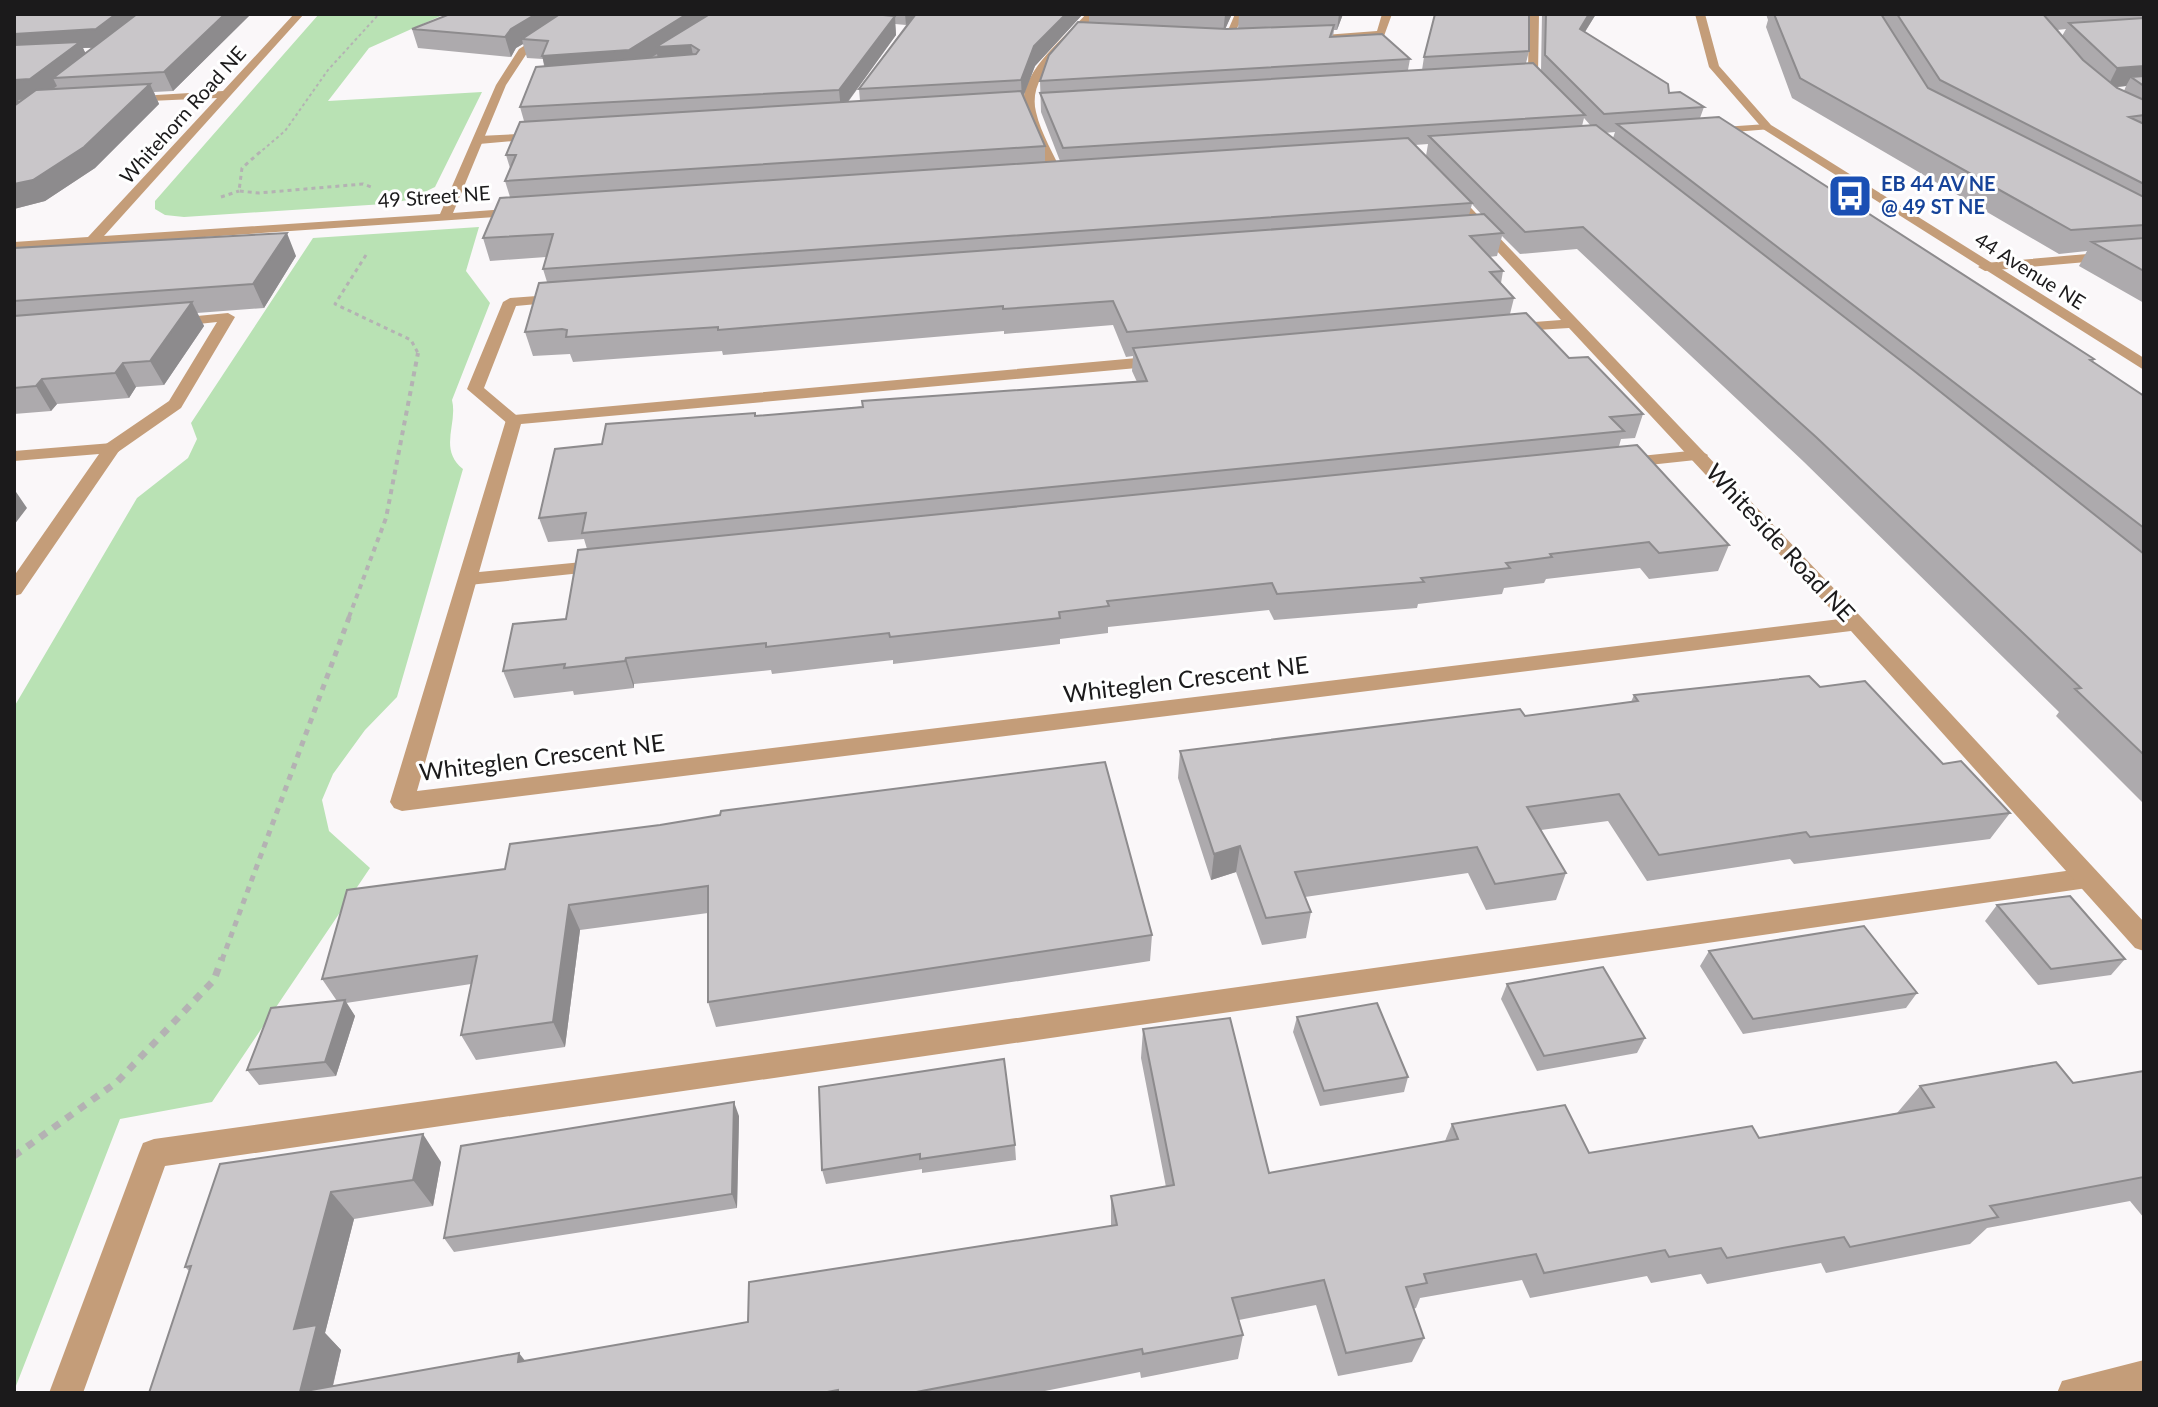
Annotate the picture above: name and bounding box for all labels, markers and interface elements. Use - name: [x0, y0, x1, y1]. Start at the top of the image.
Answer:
- street label: Whitehorn Road NE: [114, 41, 250, 188]
- place label: EB 44 AV NE @ 49 ST NE: [1881, 171, 1996, 218]
- bus stop icon: EB 44 AV NE @ 49 ST NE: [1826, 172, 1874, 220]
- street label: 49 Street NE: [377, 180, 491, 212]
- street label: 44 Avenue NE: [1971, 227, 2090, 314]
- street label: Whiteside Road NE: [1701, 457, 1862, 627]
- street label: Whiteglen Crescent NE: [1062, 649, 1310, 708]
- street label: Whiteglen Crescent NE: [418, 727, 666, 786]

